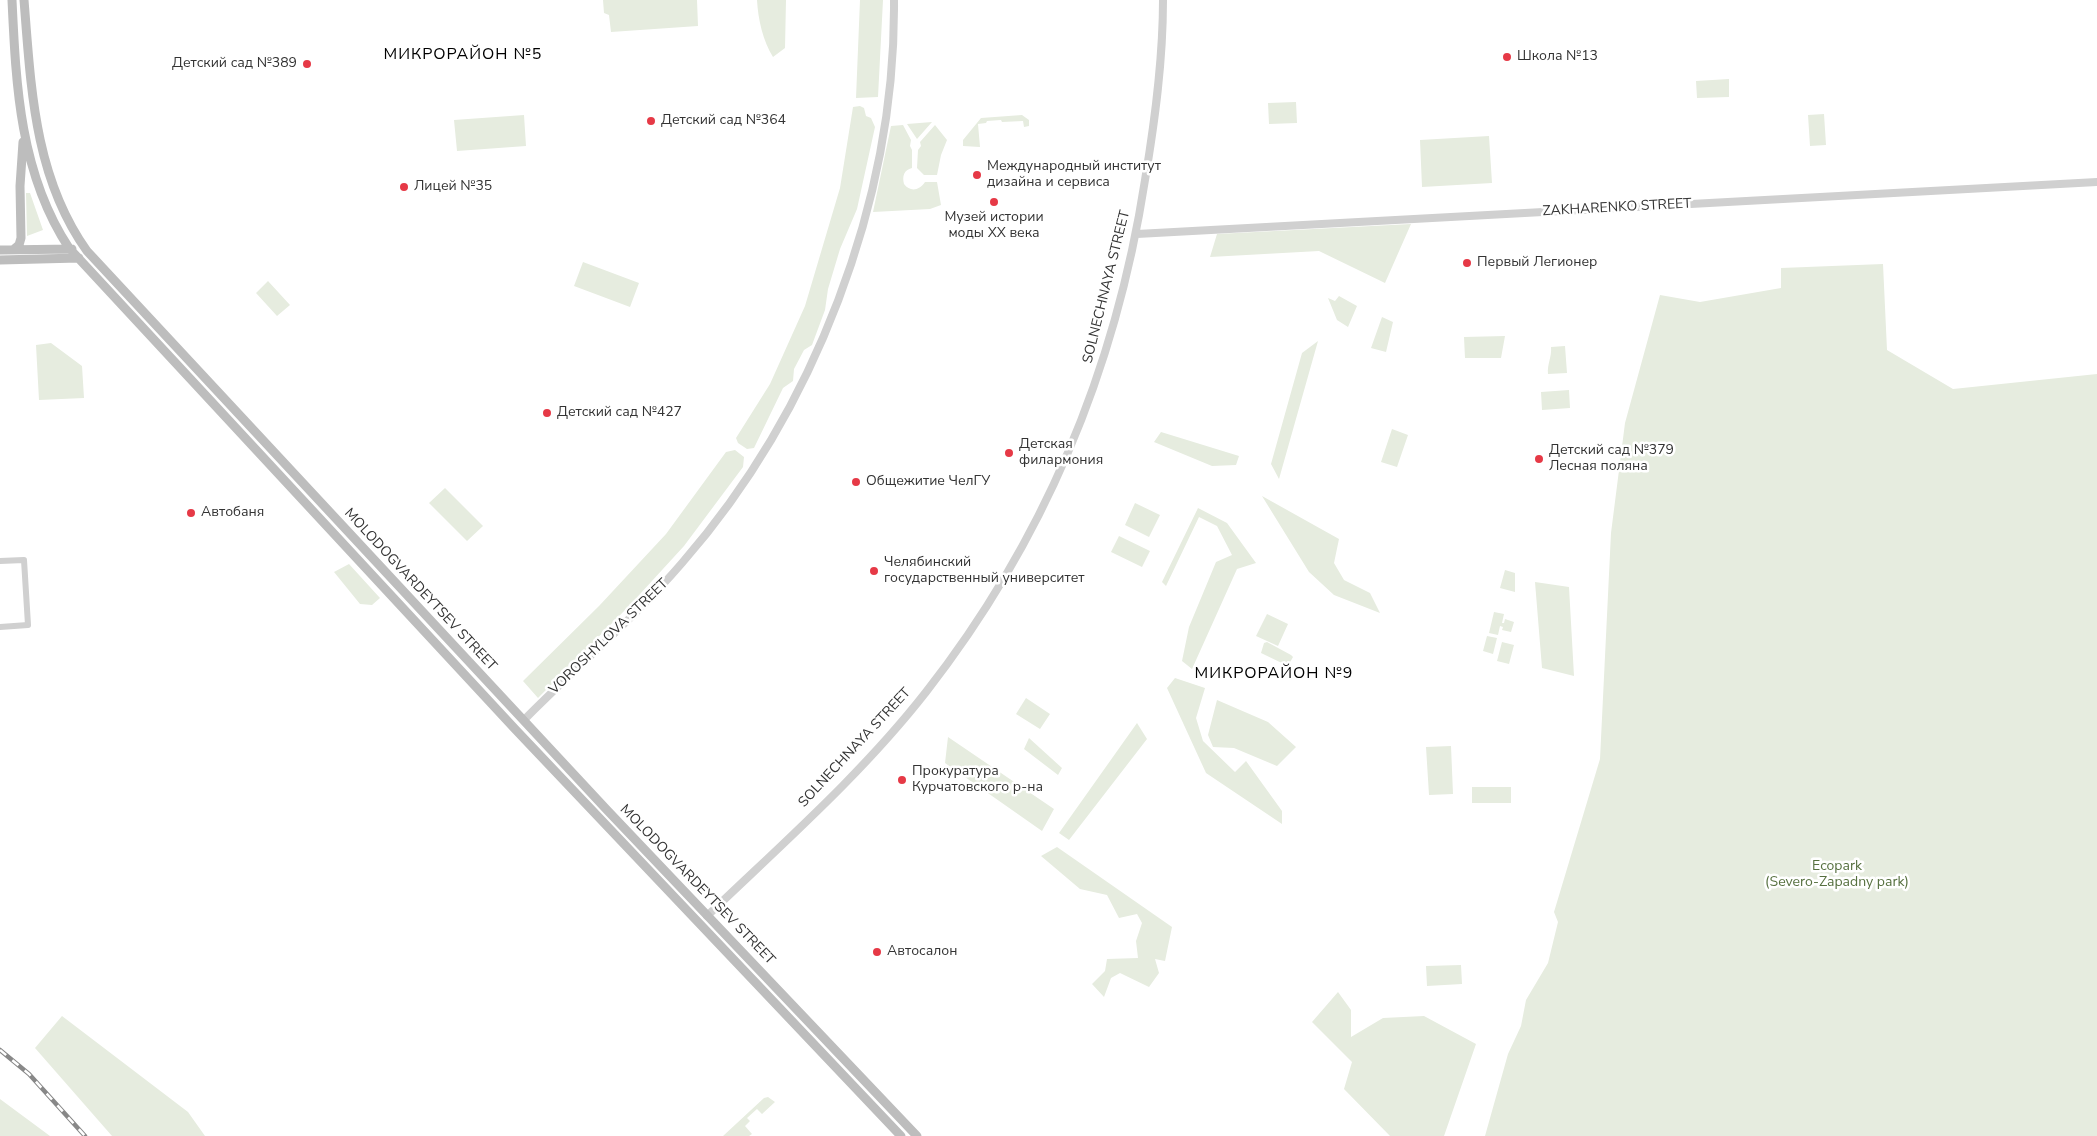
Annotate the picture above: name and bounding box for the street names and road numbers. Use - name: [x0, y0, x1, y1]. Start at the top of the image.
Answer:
- street label: ZAKHARENKO STREET: [1542, 196, 1692, 220]
- street label: SOLNECHNAYA STREET: [1080, 209, 1134, 365]
- street label: MOLODOGVARDEYTSEV STREET: [340, 505, 500, 675]
- street label: VOROSHYLOVA STREET: [546, 576, 672, 698]
- street label: SOLNECHNAYA STREET: [795, 685, 915, 811]
- street label: MOLODOGVARDEYTSEV STREET: [616, 801, 778, 969]

